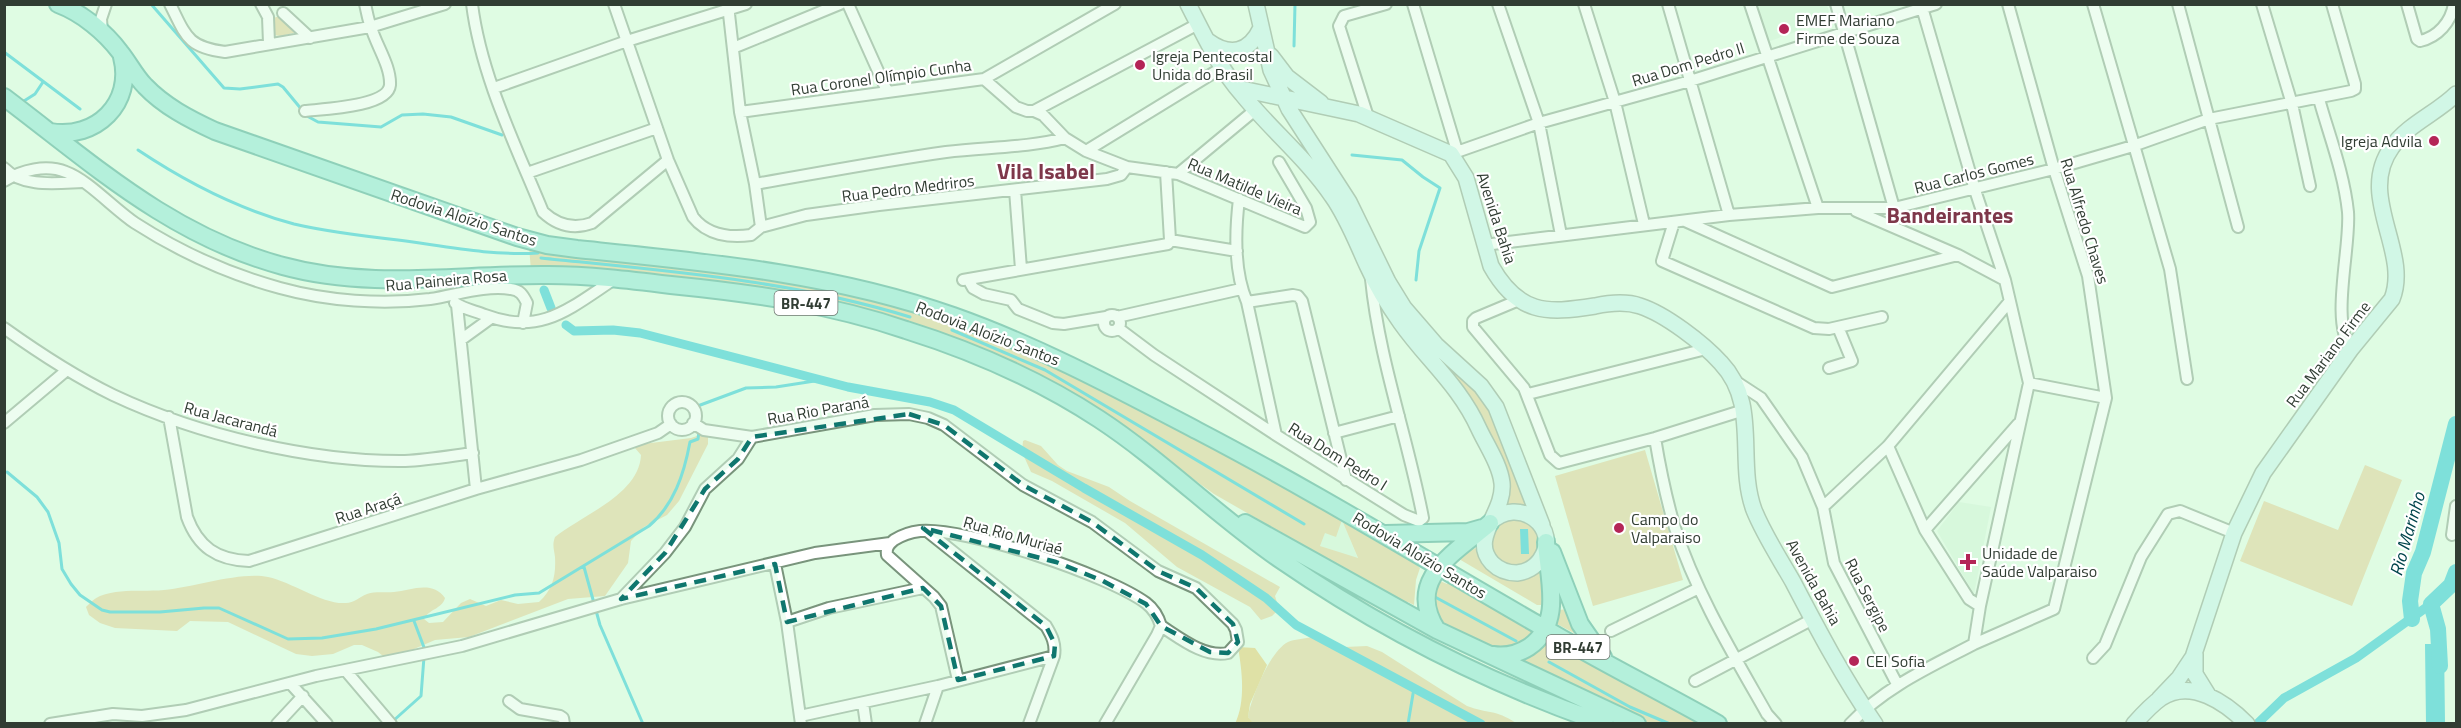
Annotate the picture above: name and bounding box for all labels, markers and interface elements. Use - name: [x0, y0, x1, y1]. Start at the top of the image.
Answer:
- place label: EMEF Mariano Firme de Souza: [1796, 8, 1899, 50]
- marker: EMEF Mariano Firme de Souza: [1777, 22, 1791, 36]
- street label: Rua Dom Pedro II: [1629, 35, 1747, 93]
- place label: Igreja Pentecostal Unida do Brasil: [1152, 44, 1272, 86]
- street label: Rua Coronel Olímpio Cunha: [789, 52, 973, 102]
- marker: Igreja Pentecostal Unida do Brasil: [1133, 58, 1147, 72]
- place label: Igreja Advila: [2341, 129, 2422, 153]
- marker: Igreja Advila: [2427, 134, 2441, 148]
- street label: Rua Carlos Gomes: [1912, 147, 2036, 199]
- street label: Rua Matilde Vieira: [1184, 151, 1306, 221]
- district label: Vila Isabel: [997, 154, 1095, 188]
- street label: Rua Alfredo Chaves: [2054, 155, 2116, 287]
- street label: Rua Pedro Medriros: [840, 168, 976, 208]
- street label: Avenida Bahia: [1471, 169, 1523, 267]
- street label: Rodovia Aloízio Santos: [388, 182, 540, 252]
- district label: Bandeirantes: [1887, 198, 2014, 232]
- street label: Rua Paineira Rosa: [384, 263, 508, 297]
- road number: BR-447: [774, 291, 838, 315]
- street label: Rodovia Aloízio Santos: [913, 294, 1063, 372]
- street label: Rua Mariano Firme: [2280, 296, 2376, 412]
- street label: Rua Rio Paraná: [765, 389, 871, 431]
- street label: Rua Jacarandá: [181, 395, 281, 443]
- street label: Rua Dom Pedro I: [1284, 416, 1392, 496]
- street label: Rua Araçá: [332, 486, 404, 530]
- water label: Rio Marinho: [2382, 488, 2432, 579]
- street label: Rodovia Aloízio Santos: [1349, 505, 1491, 605]
- place label: Campo do Valparaiso: [1631, 507, 1701, 549]
- street label: Rua Rio Muriaé: [961, 509, 1065, 561]
- marker: Campo do Valparaiso: [1612, 521, 1626, 535]
- street label: Avenida Bahia: [1780, 535, 1848, 629]
- place label: Unidade de Saúde Valparaiso: [1982, 541, 2097, 583]
- marker: Unidade de Saúde Valparaiso: [1959, 553, 1977, 571]
- street label: Rua Sergipe: [1839, 554, 1897, 636]
- road number: BR-447: [1546, 635, 1610, 659]
- place label: CEI Sofia: [1866, 649, 1925, 673]
- marker: CEI Sofia: [1847, 654, 1861, 668]

